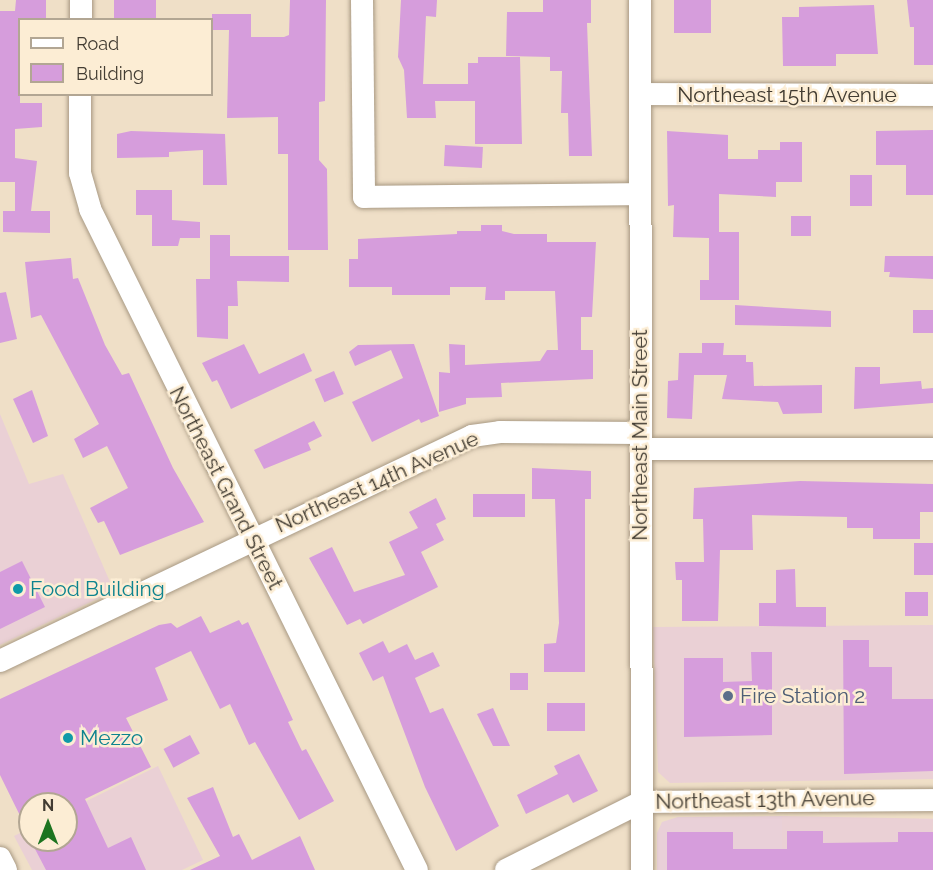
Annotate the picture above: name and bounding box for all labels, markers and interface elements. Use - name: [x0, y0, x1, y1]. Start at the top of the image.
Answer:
- legend: [18, 18, 213, 96]
- text: Road: [76, 33, 119, 54]
- text: Building: [76, 63, 144, 84]
- street label: Northeast 15th Avenue: [677, 82, 897, 108]
- street label: Northeast Main Street: [627, 329, 653, 541]
- street label: Northeast Grand Street: [164, 382, 288, 594]
- street label: Northeast 14th Avenue: [271, 426, 483, 538]
- place label: Food Building: [30, 576, 165, 602]
- marker: Food Building: [11, 582, 25, 596]
- place label: Fire Station 2: [740, 683, 865, 709]
- marker: Fire Station 2: [721, 689, 735, 703]
- place label: Mezzo: [80, 725, 143, 751]
- marker: Mezzo: [61, 731, 75, 745]
- street label: Northeast 13th Avenue: [655, 785, 875, 815]
- north arrow: [18, 792, 78, 852]
- text: N: [42, 796, 54, 815]

